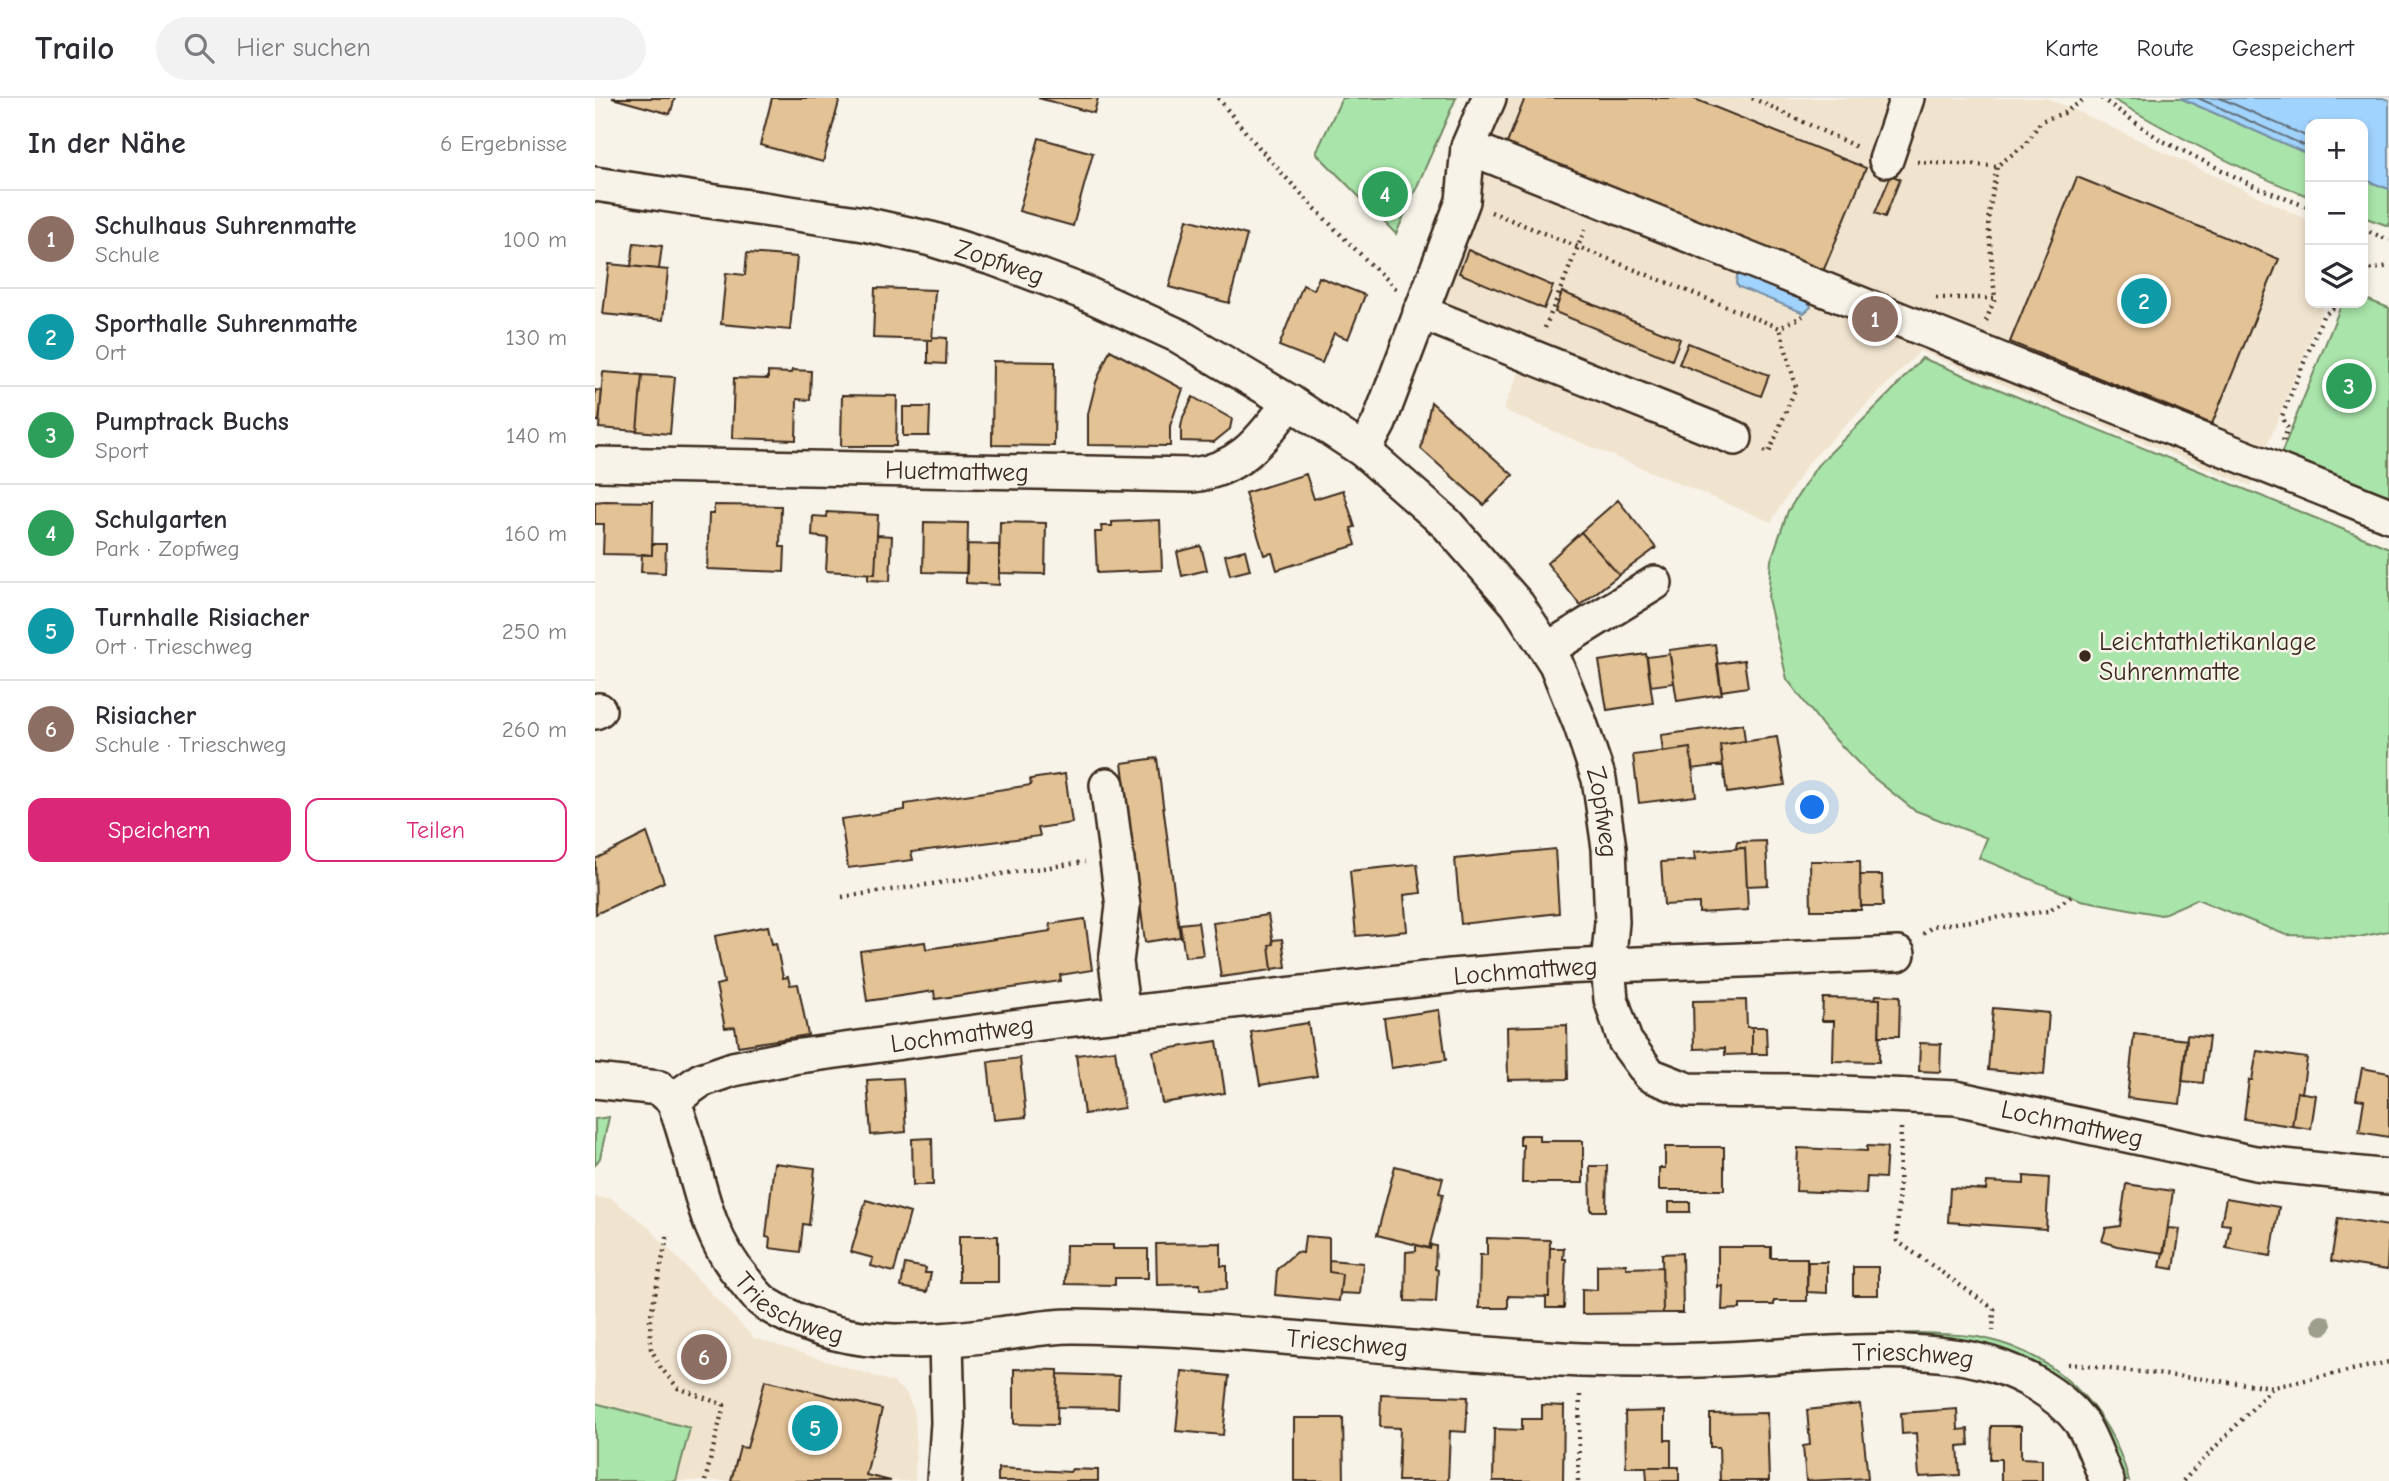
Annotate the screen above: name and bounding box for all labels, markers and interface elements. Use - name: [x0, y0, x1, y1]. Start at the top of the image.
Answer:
- search box: [156, 17, 646, 80]
- text: Trailo: [35, 29, 114, 67]
- icon: search: [180, 29, 218, 67]
- text: Hier suchen: [236, 33, 371, 63]
- text: Karte: [2045, 34, 2099, 62]
- text: Route: [2137, 34, 2194, 62]
- text: Gespeichert: [2232, 34, 2354, 62]
- map controls: [2305, 119, 2368, 308]
- button: +: [2305, 119, 2368, 182]
- text: In der Nähe: [28, 126, 186, 161]
- text: 6 Ergebnisse: [440, 130, 567, 157]
- pin: 4: [1362, 168, 1408, 220]
- button: −: [2305, 182, 2368, 245]
- text: Schulhaus Suhrenmatte: [95, 211, 357, 241]
- text: 1: [46, 226, 56, 253]
- text: 100 m: [503, 226, 567, 253]
- street label: Zopfweg: [952, 234, 1048, 292]
- text: Schule: [95, 241, 159, 268]
- button: layers: [2305, 245, 2368, 308]
- pin: 2: [2121, 275, 2167, 327]
- pin: 1: [1852, 293, 1898, 345]
- text: Sporthalle Suhrenmatte: [95, 309, 358, 339]
- text: 2: [45, 324, 57, 351]
- text: 130 m: [506, 324, 567, 351]
- text: Ort: [95, 339, 126, 366]
- pin: 3: [2326, 360, 2372, 412]
- text: Pumptrack Buchs: [95, 407, 289, 437]
- text: 3: [45, 422, 57, 449]
- text: 140 m: [506, 422, 567, 449]
- text: Sport: [95, 437, 148, 464]
- street label: Huetmattweg: [885, 455, 1029, 488]
- text: Schulgarten: [95, 505, 227, 535]
- text: 4: [46, 520, 56, 547]
- text: 160 m: [505, 520, 567, 547]
- text: Park · Zopfweg: [95, 535, 240, 562]
- text: Turnhalle Risiacher: [95, 603, 309, 633]
- text: 5: [45, 618, 57, 645]
- text: 250 m: [502, 618, 567, 645]
- place label: Leichtathletikanlage Suhrenmatte: [2099, 627, 2316, 687]
- text: Ort · Trieschweg: [95, 633, 253, 660]
- marker: Leichtathletikanlage Suhrenmatte: [2077, 648, 2093, 664]
- text: Risiacher: [95, 701, 196, 731]
- text: 6: [45, 716, 57, 743]
- text: 260 m: [502, 716, 567, 743]
- text: Schule · Trieschweg: [95, 731, 287, 758]
- street label: Zopfweg: [1580, 763, 1623, 858]
- your location: [1795, 790, 1829, 824]
- button: Speichern: [28, 798, 291, 862]
- button: Teilen: [305, 798, 567, 862]
- street label: Lochmattweg: [1452, 952, 1598, 992]
- street label: Lochmattweg: [889, 1010, 1036, 1060]
- street label: Lochmattweg: [1998, 1094, 2146, 1154]
- street label: Trieschweg: [728, 1266, 846, 1351]
- street label: Trieschweg: [1285, 1323, 1409, 1364]
- pin: 6: [681, 1331, 727, 1383]
- street label: Trieschweg: [1852, 1337, 1976, 1375]
- pin: 5: [792, 1402, 838, 1454]

